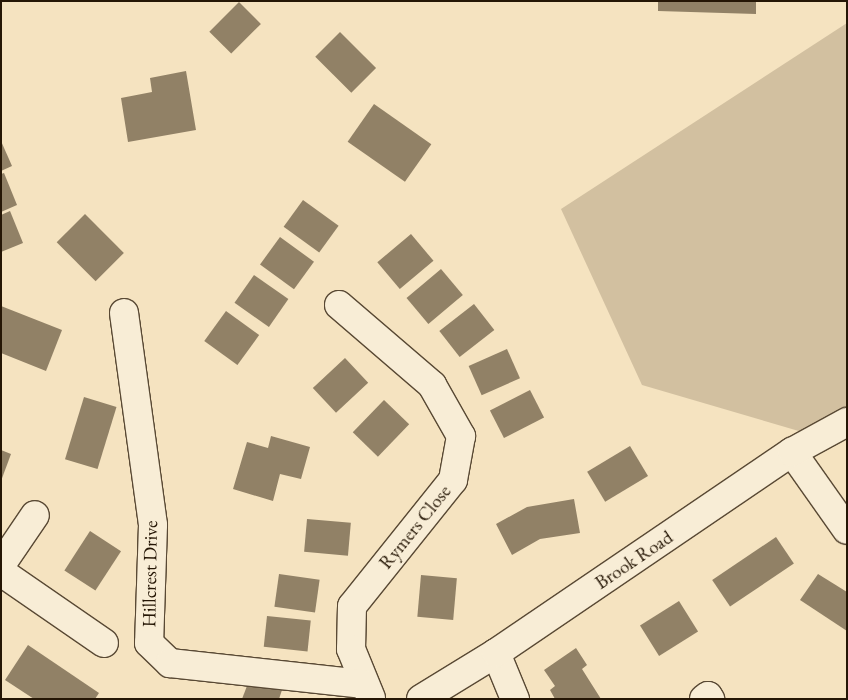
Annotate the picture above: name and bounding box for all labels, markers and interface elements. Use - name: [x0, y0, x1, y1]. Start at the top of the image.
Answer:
- street label: Rymers Close: [374, 480, 456, 574]
- street label: Hillcrest Drive: [138, 520, 162, 628]
- street label: Brook Road: [591, 526, 677, 594]

